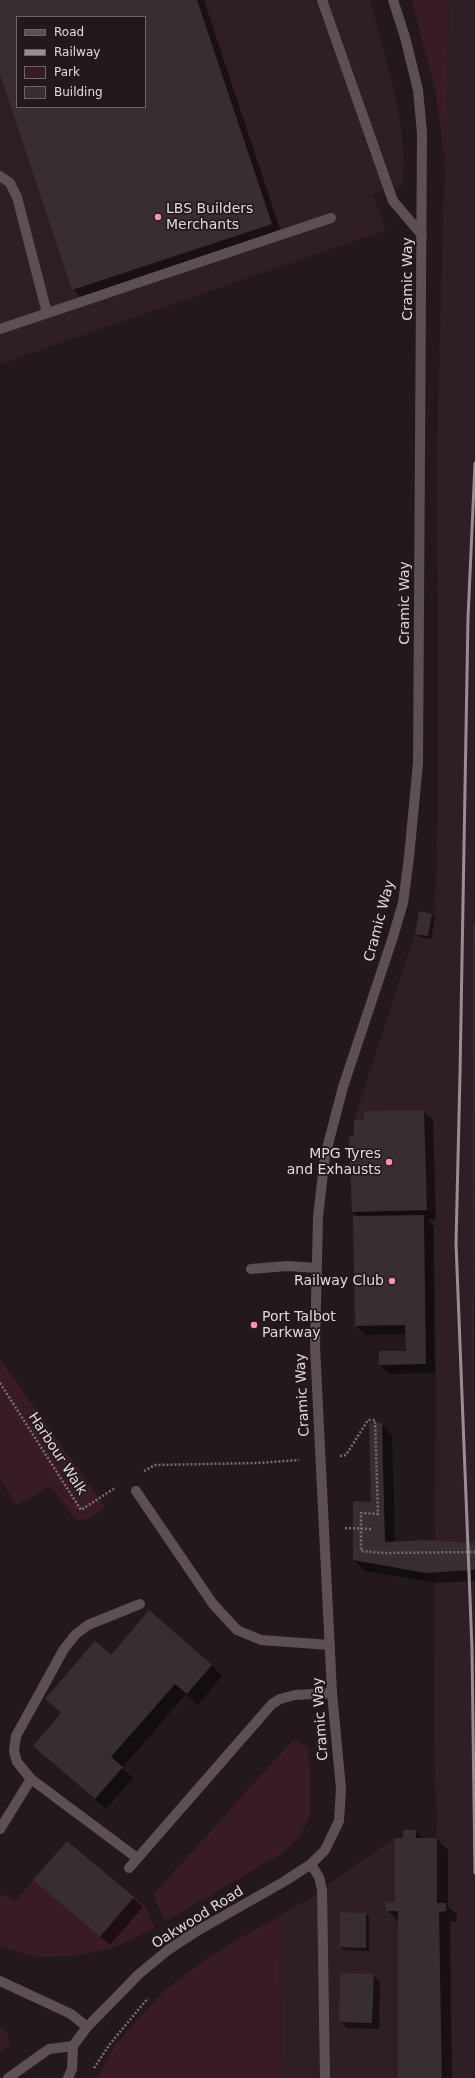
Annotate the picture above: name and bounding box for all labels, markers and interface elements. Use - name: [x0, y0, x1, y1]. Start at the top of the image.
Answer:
- legend: [16, 16, 146, 108]
- text: Road: [54, 25, 84, 39]
- text: Railway: [54, 45, 100, 59]
- text: Park: [54, 65, 80, 79]
- text: Building: [54, 85, 103, 99]
- place label: LBS Builders Merchants: [166, 201, 253, 234]
- marker: LBS Builders Merchants: [153, 212, 163, 222]
- street label: Cramic Way: [400, 237, 416, 321]
- street label: Cramic Way: [397, 561, 413, 645]
- street label: Cramic Way: [361, 878, 399, 964]
- place label: MPG Tyres and Exhausts: [287, 1146, 381, 1178]
- marker: MPG Tyres and Exhausts: [384, 1157, 394, 1167]
- place label: Railway Club: [294, 1273, 384, 1289]
- marker: Railway Club: [387, 1276, 397, 1286]
- place label: Port Talbot Parkway: [262, 1309, 336, 1342]
- marker: Port Talbot Parkway: [249, 1320, 259, 1330]
- street label: Cramic Way: [292, 1353, 314, 1437]
- street label: Harbour Walk: [24, 1410, 90, 1498]
- street label: Cramic Way: [310, 1677, 332, 1761]
- street label: Oakwood Road: [149, 1883, 247, 1953]

